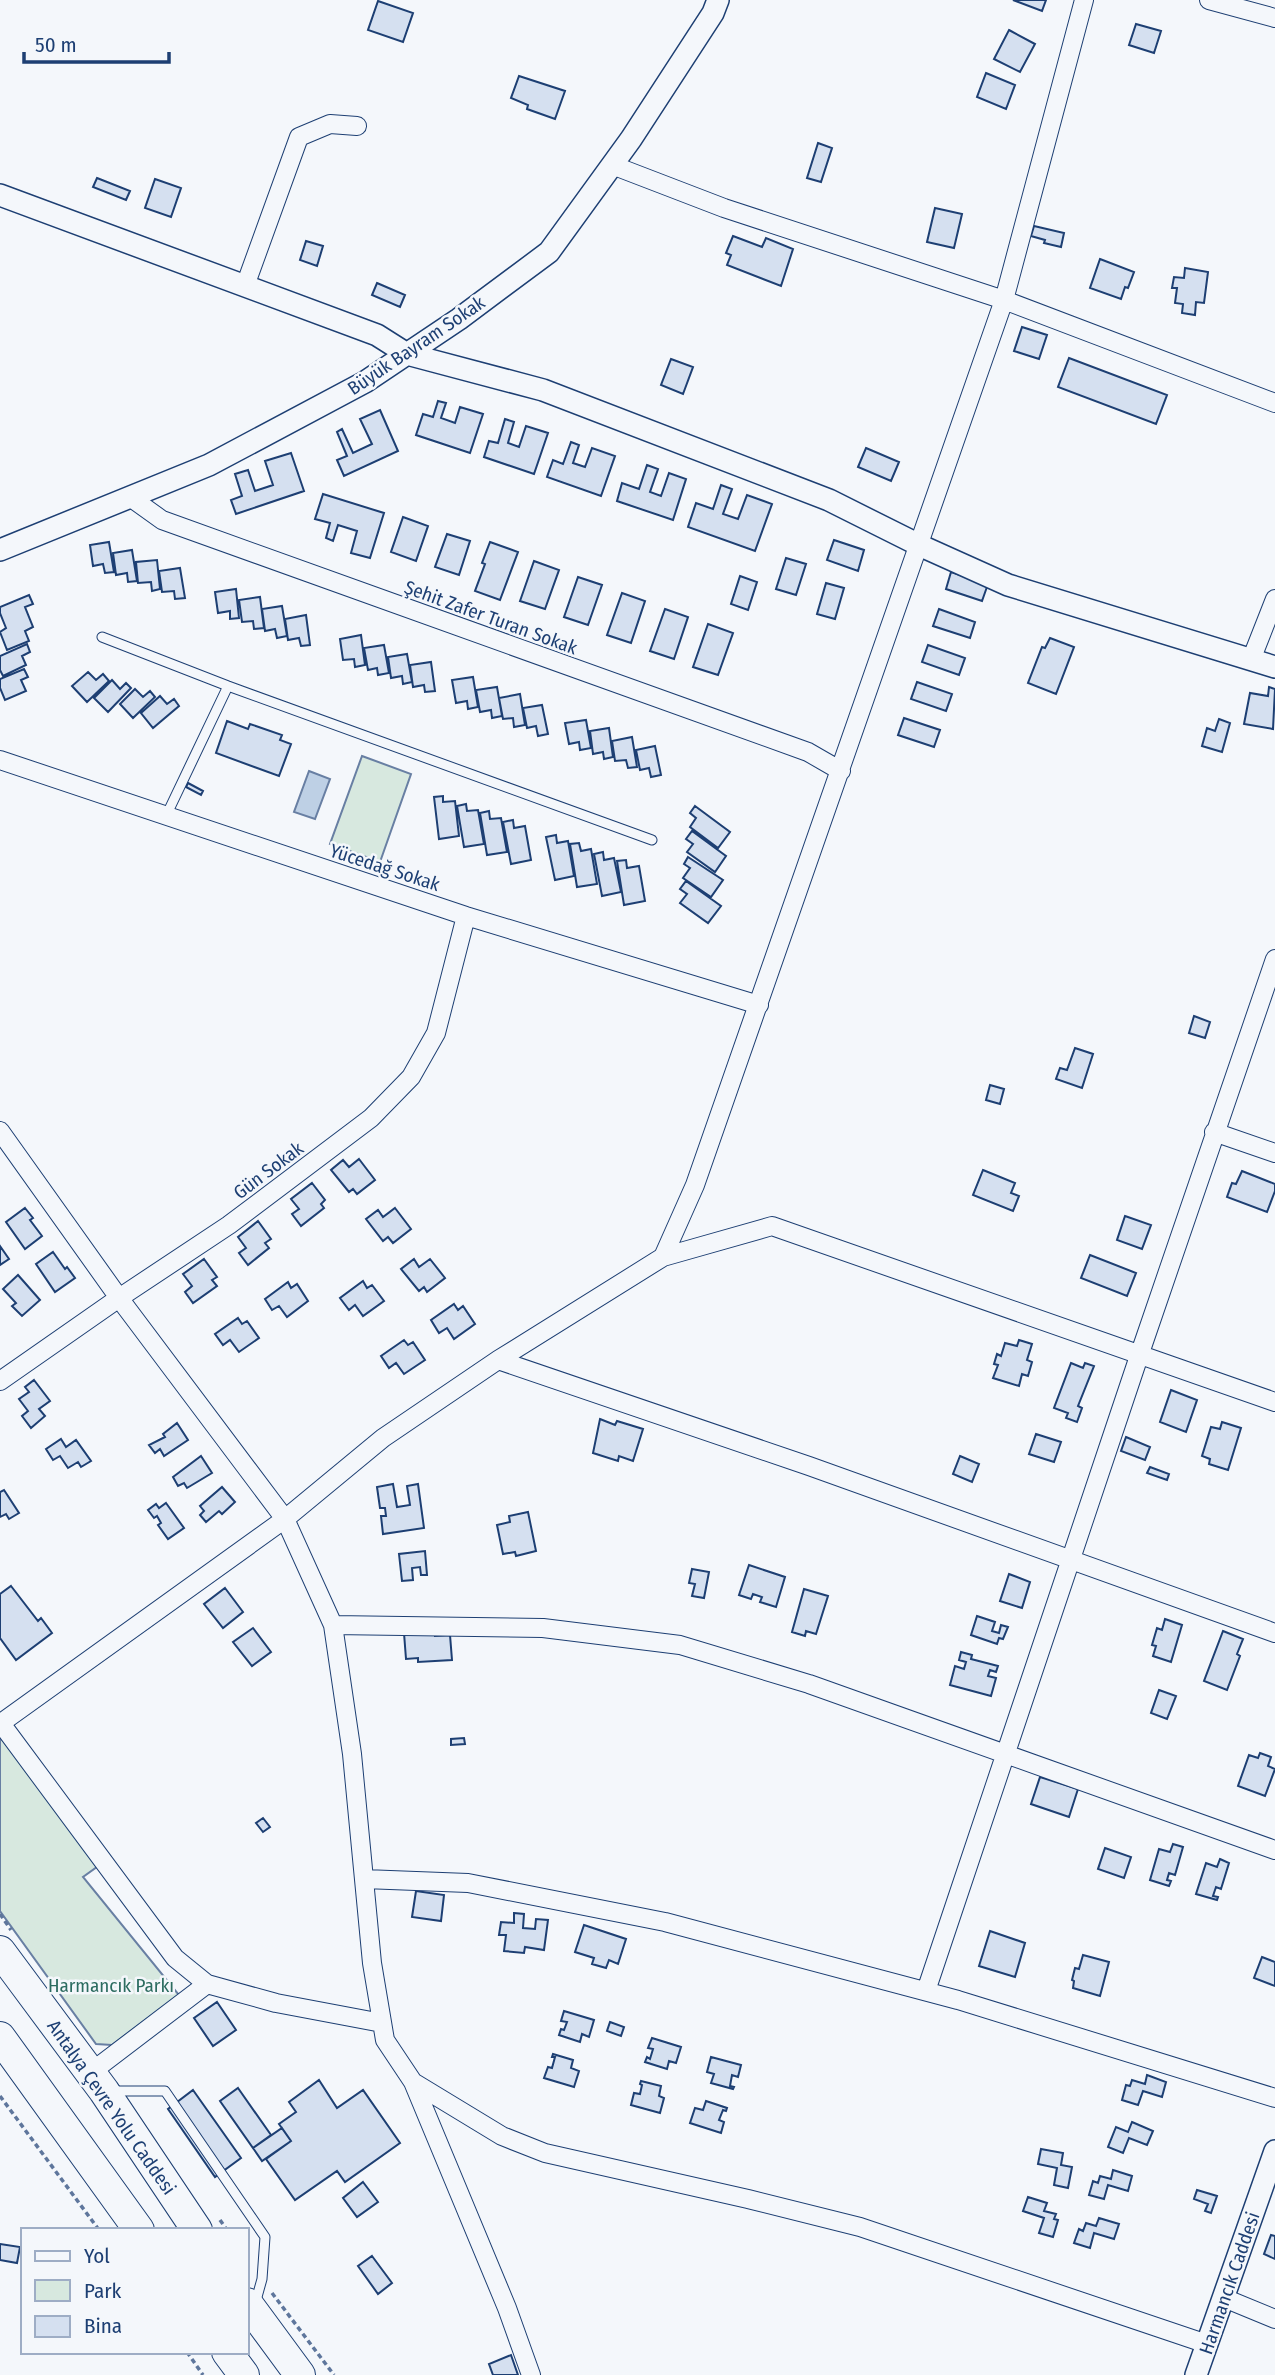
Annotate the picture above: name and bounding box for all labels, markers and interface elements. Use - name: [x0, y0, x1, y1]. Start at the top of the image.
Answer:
- scale bar: [24, 21, 170, 65]
- text: 50 m: [35, 32, 77, 58]
- street label: Büyük Bayram Sokak: [343, 291, 489, 400]
- street label: Şehit Zafer Turan Sokak: [401, 575, 581, 660]
- street label: Yücedağ Sokak: [327, 839, 443, 896]
- street label: Gün Sokak: [229, 1137, 308, 1204]
- park label: Harmancık Parkı: [48, 1974, 174, 1997]
- street label: Antalya Çevre Yolu Caddesi: [42, 2015, 181, 2199]
- street label: Harmancık Caddesi: [1194, 2209, 1265, 2357]
- legend: [21, 2228, 248, 2354]
- text: Yol: [84, 2243, 110, 2269]
- text: Park: [84, 2278, 122, 2304]
- text: Bina: [84, 2313, 122, 2339]

